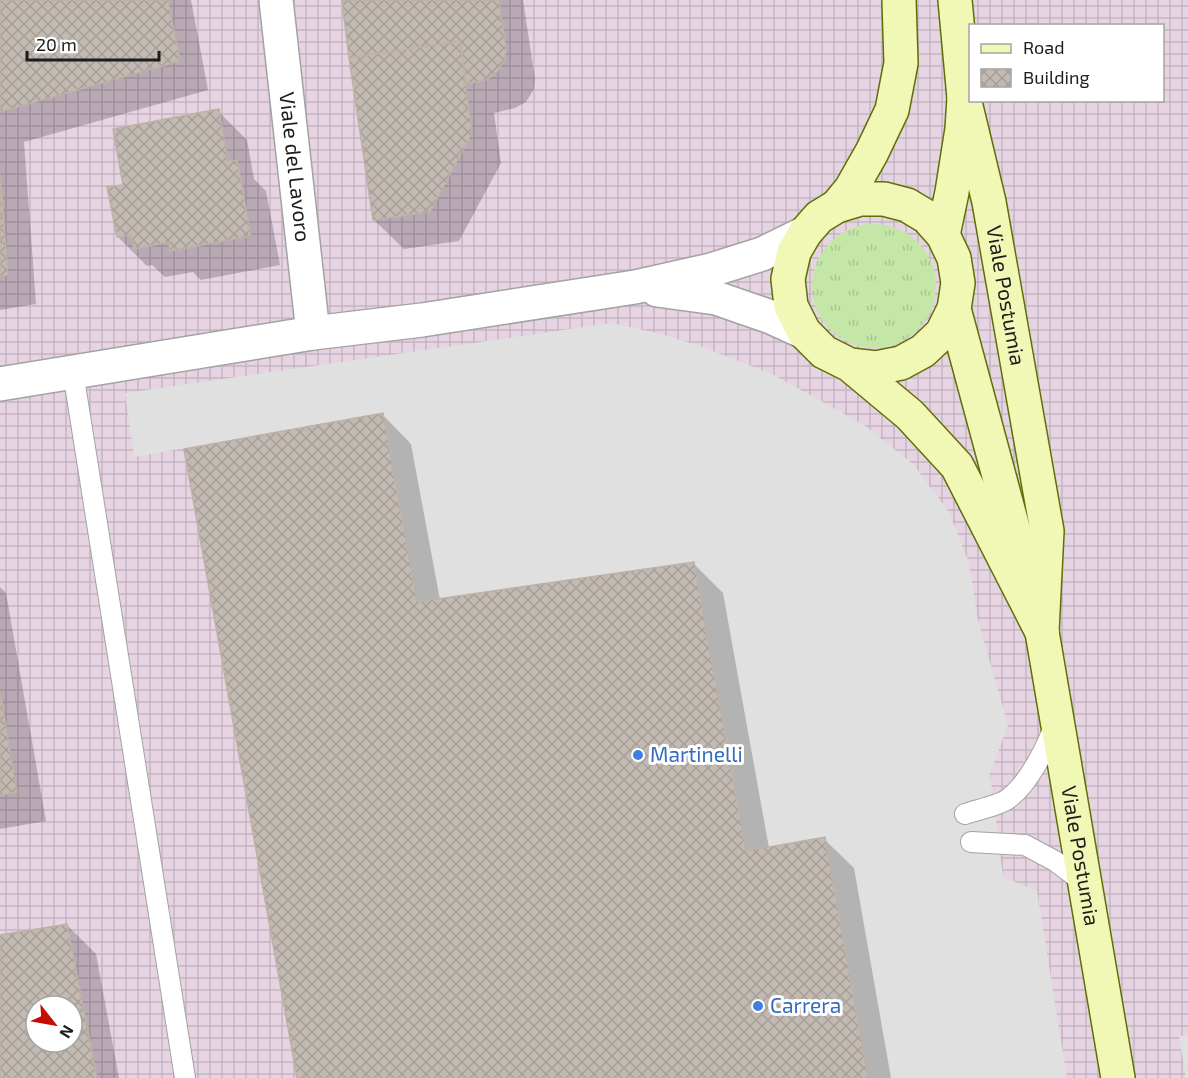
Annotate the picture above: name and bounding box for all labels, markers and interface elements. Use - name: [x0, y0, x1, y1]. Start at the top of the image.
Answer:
- scale bar: [27, 24, 159, 62]
- legend: [969, 24, 1164, 102]
- text: 20 m: [36, 33, 77, 55]
- text: Road: [1023, 36, 1064, 58]
- text: Building: [1023, 66, 1090, 88]
- street label: Viale del Lavoro: [275, 90, 317, 243]
- street label: Viale Postumia: [982, 223, 1032, 367]
- place label: Martinelli: [650, 741, 743, 766]
- marker: Martinelli: [631, 748, 645, 762]
- street label: Viale Postumia: [1057, 784, 1106, 928]
- place label: Carrera: [770, 992, 841, 1017]
- north arrow: [24, 994, 84, 1054]
- marker: Carrera: [751, 999, 765, 1013]
- text: N: [56, 1022, 78, 1042]

